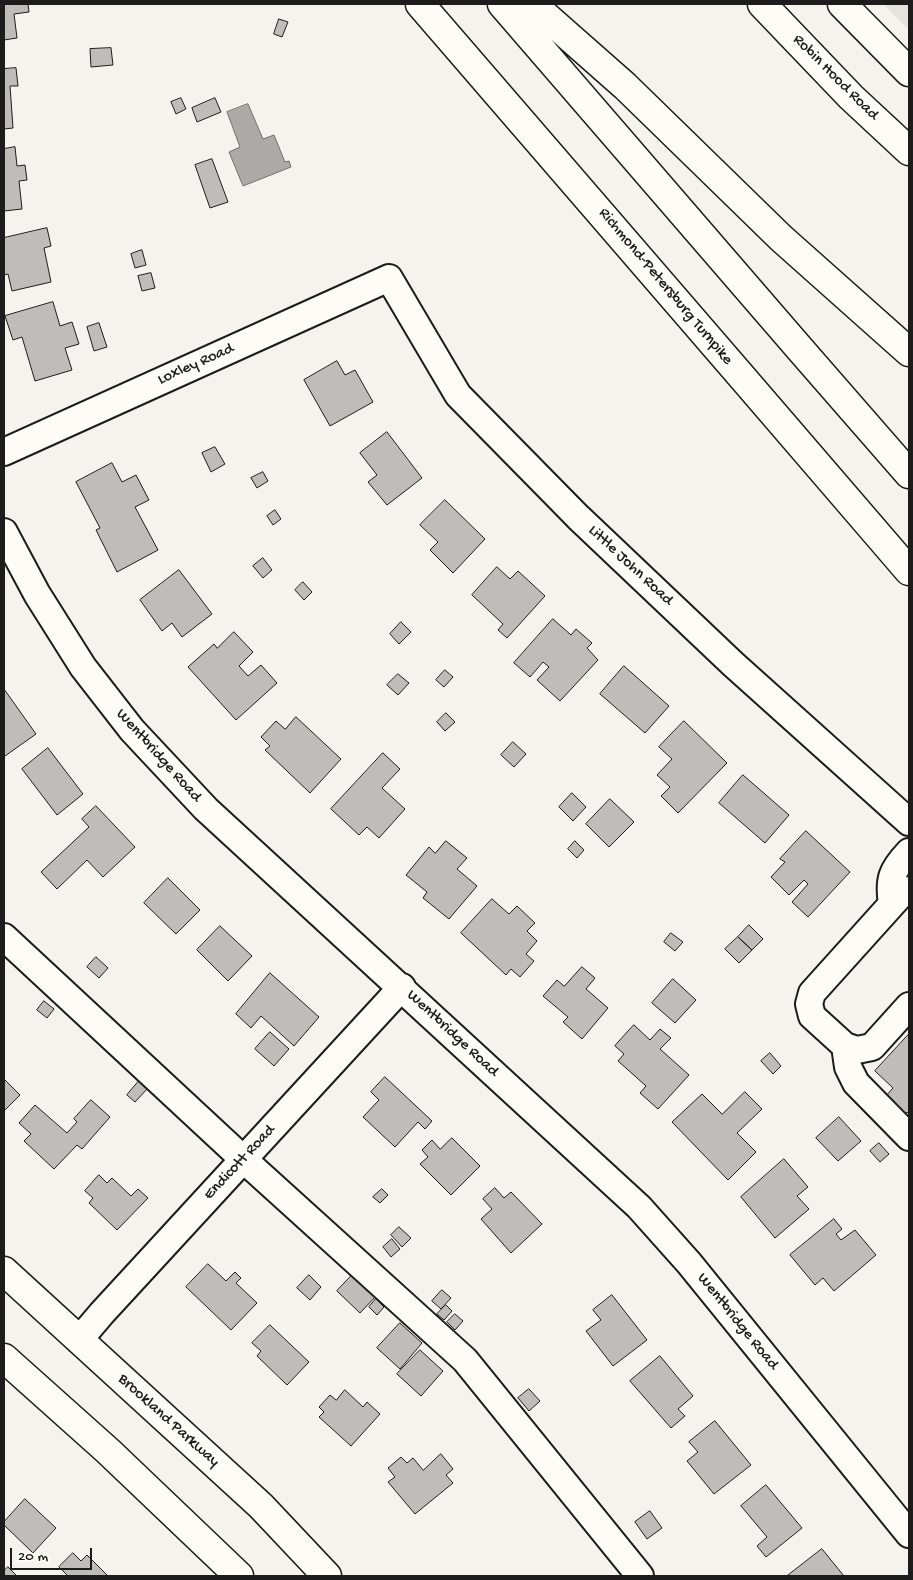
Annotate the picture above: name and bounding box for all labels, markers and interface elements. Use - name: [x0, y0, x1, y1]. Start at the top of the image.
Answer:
- street label: Robin Hood Road: [788, 31, 882, 125]
- street label: Richmond-Petersburg Turnpike: [594, 205, 736, 369]
- street label: Loxley Road: [155, 340, 237, 390]
- street label: Little John Road: [583, 522, 677, 610]
- street label: Wentbridge Road: [111, 705, 205, 807]
- street label: Wentbridge Road: [402, 986, 502, 1082]
- street label: Endicott Road: [200, 1121, 280, 1205]
- street label: Wentbridge Road: [692, 1270, 782, 1374]
- street label: Brookland Parkway: [113, 1370, 223, 1472]
- scale bar: [12, 1538, 95, 1570]
- text: 20 m: [18, 1548, 48, 1566]

